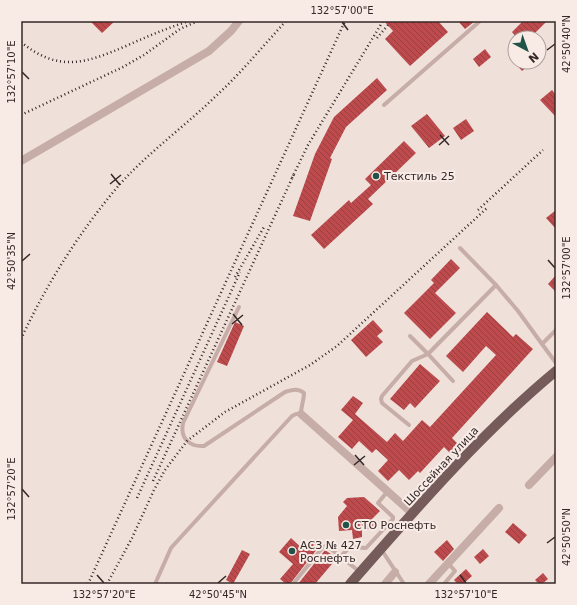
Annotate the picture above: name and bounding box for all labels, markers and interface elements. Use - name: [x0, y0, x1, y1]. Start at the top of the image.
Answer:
- text: 132°57'00"E: [310, 5, 374, 16]
- text: 42°50'40"N: [561, 15, 572, 73]
- north arrow: [507, 30, 547, 70]
- text: 132°57'10"E: [6, 40, 17, 104]
- text: N: [525, 49, 541, 65]
- place label: Текстиль 25: [383, 170, 455, 183]
- marker: Текстиль 25: [371, 171, 381, 181]
- text: 42°50'35"N: [6, 232, 17, 290]
- text: 132°57'00"E: [561, 236, 572, 300]
- street label: Шоссейная улица: [401, 424, 481, 509]
- text: 132°57'20"E: [6, 457, 17, 521]
- text: 42°50'50"N: [561, 508, 572, 566]
- place label: СТО Роснефть: [354, 519, 436, 532]
- marker: СТО Роснефть: [341, 520, 351, 530]
- place label: АСЗ № 427 Роснефть: [300, 539, 362, 565]
- marker: АСЗ № 427 Роснефть: [287, 546, 297, 556]
- text: 132°57'20"E: [72, 589, 136, 600]
- text: 42°50'45"N: [189, 589, 247, 600]
- text: 132°57'10"E: [434, 589, 498, 600]

